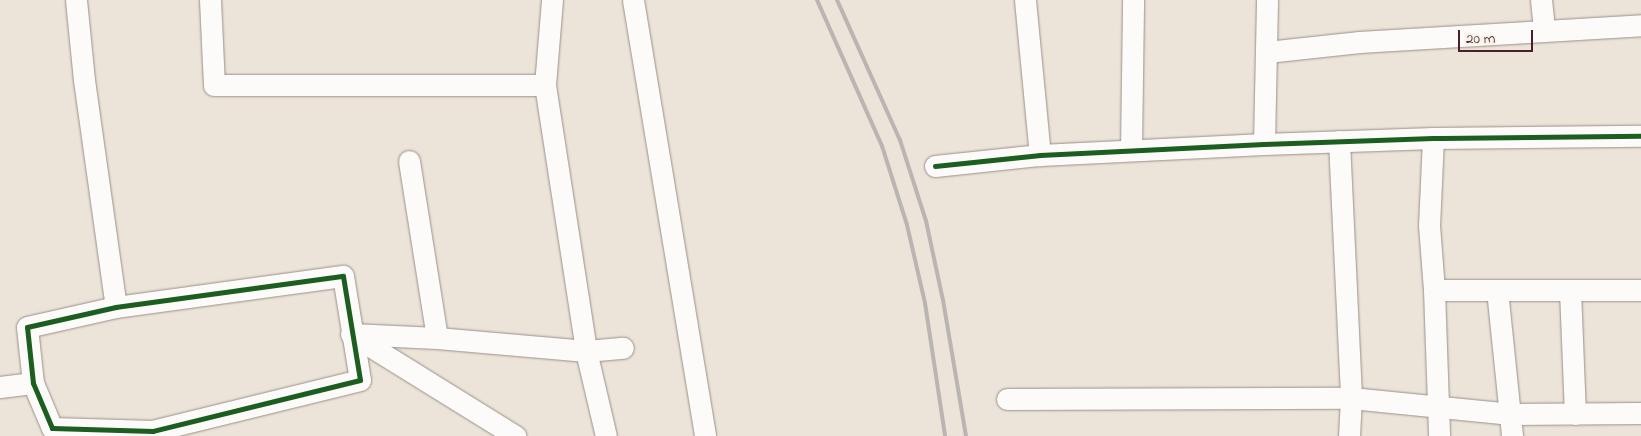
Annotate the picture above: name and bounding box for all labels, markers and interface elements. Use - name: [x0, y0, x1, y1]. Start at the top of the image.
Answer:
- scale bar: [1461, 20, 1536, 52]
- text: 20 m: [1466, 28, 1495, 50]

